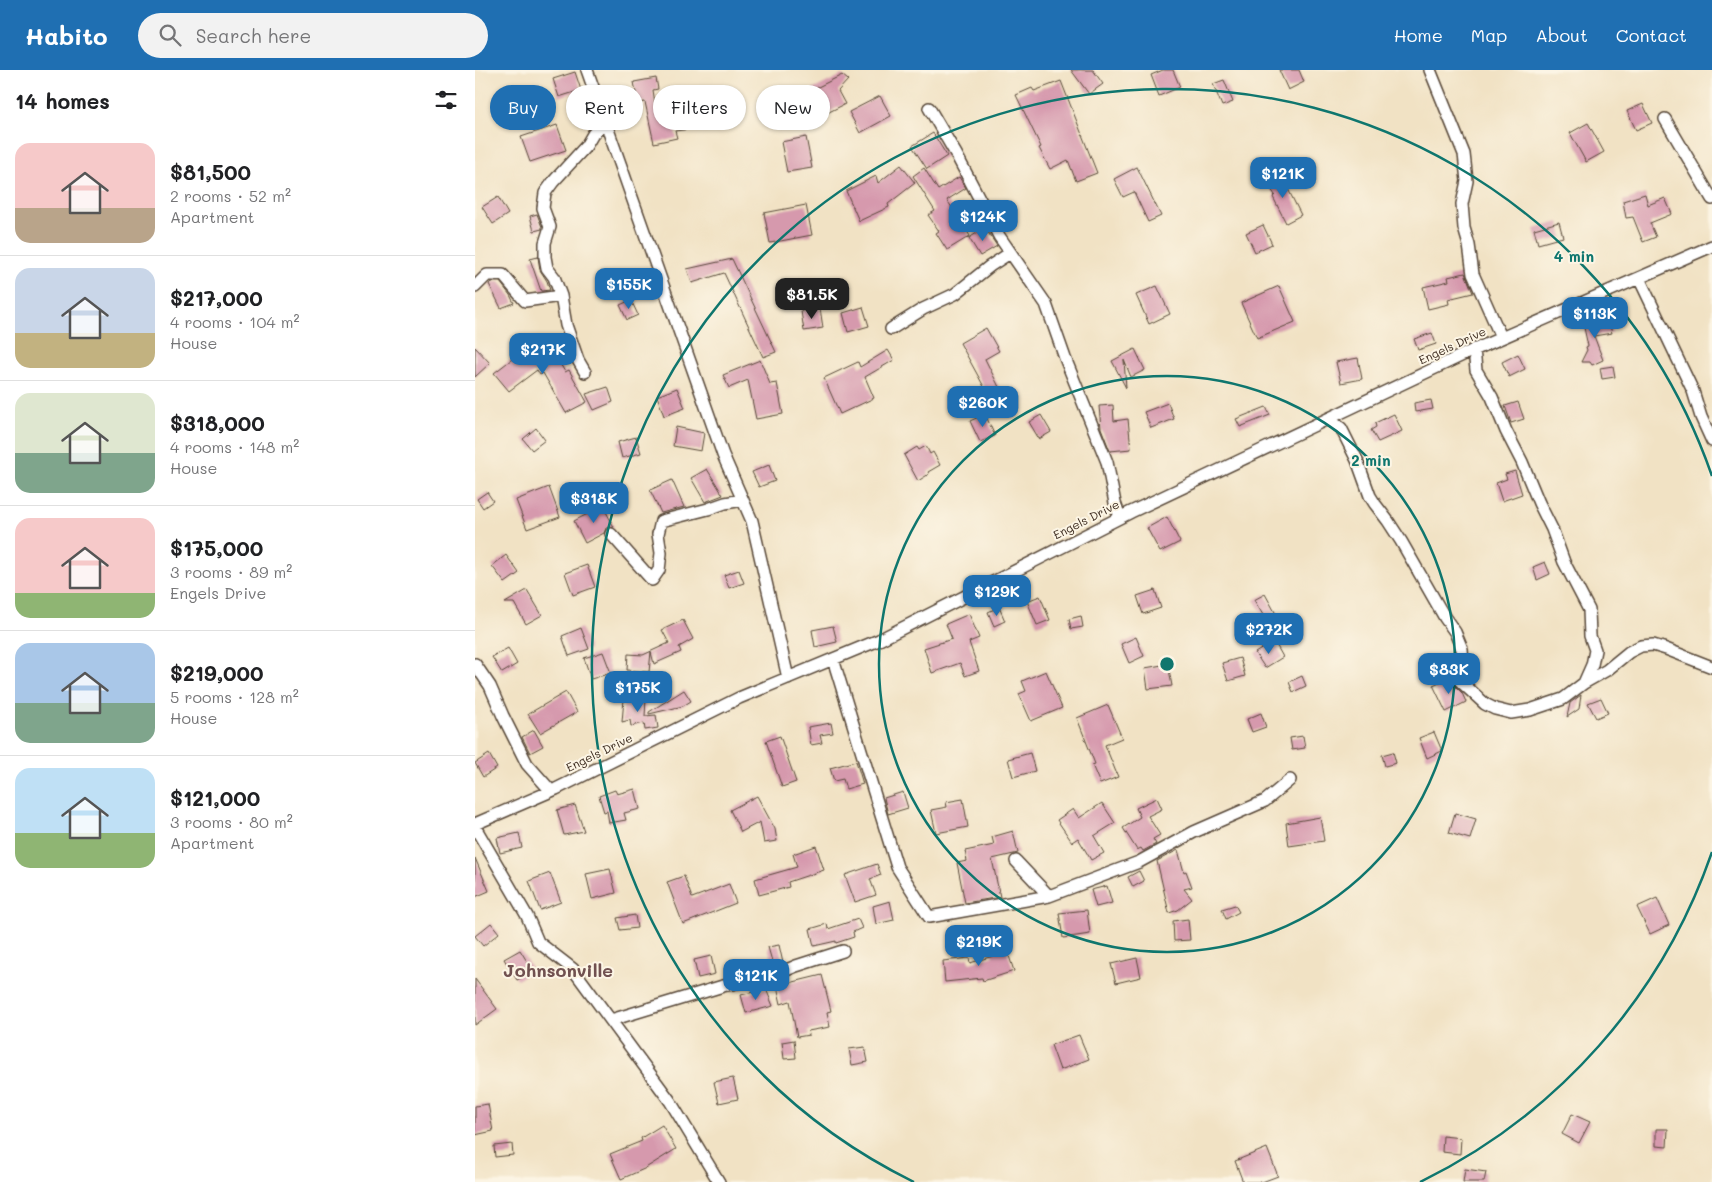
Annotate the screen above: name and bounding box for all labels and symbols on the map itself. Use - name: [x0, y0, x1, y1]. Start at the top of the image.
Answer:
- pin: $121K: [1248, 156, 1318, 199]
- pin: $124K: [948, 200, 1018, 242]
- text: 4 min: [1554, 246, 1594, 266]
- pin: $155K: [594, 268, 664, 310]
- pin: $81.5K: [771, 278, 853, 320]
- pin: $113K: [1560, 296, 1630, 339]
- street label: Engels Drive: [1416, 322, 1488, 368]
- pin: $217K: [508, 332, 578, 375]
- pin: $260K: [948, 386, 1018, 428]
- text: 2 min: [1351, 450, 1391, 470]
- pin: $318K: [559, 482, 629, 524]
- street label: Engels Drive: [1050, 495, 1122, 543]
- pin: $129K: [962, 574, 1032, 617]
- pin: $272K: [1234, 612, 1304, 655]
- pin: $83K: [1419, 652, 1479, 695]
- centre of rings: [1158, 655, 1176, 673]
- pin: $175K: [603, 670, 673, 713]
- street label: Engels Drive: [563, 729, 635, 775]
- pin: $219K: [944, 924, 1014, 967]
- district label: Johnsonville: [503, 958, 613, 982]
- pin: $121K: [721, 958, 791, 1001]

